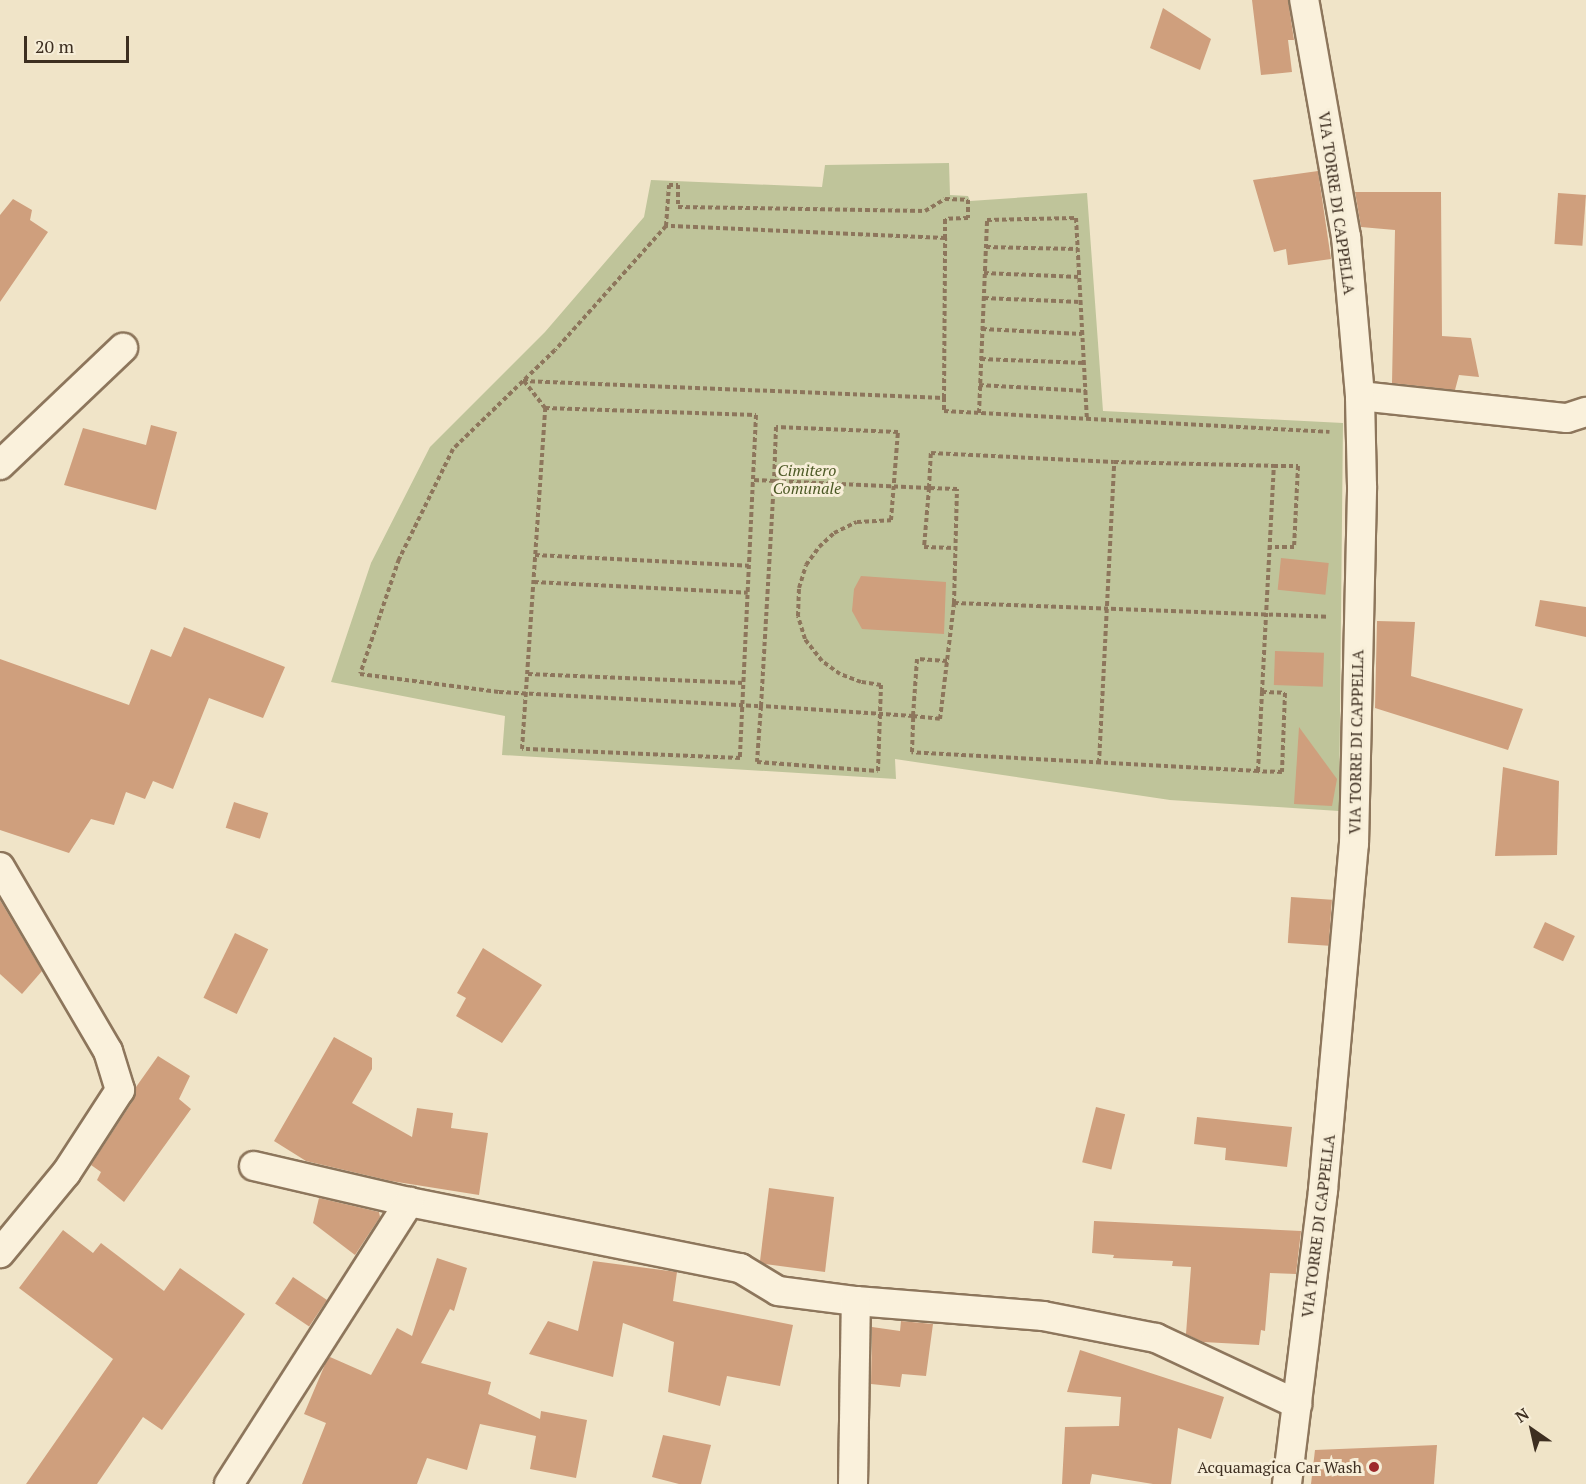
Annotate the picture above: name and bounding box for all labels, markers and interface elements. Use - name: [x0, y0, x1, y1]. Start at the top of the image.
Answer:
- scale bar: [27, 24, 132, 62]
- text: 20 m: [35, 34, 74, 58]
- street label: VIA TORRE DI CAPPELLA: [1315, 110, 1359, 296]
- park label: Cimitero Comunale: [773, 460, 841, 498]
- street label: VIA TORRE DI CAPPELLA: [1345, 649, 1367, 835]
- street label: VIA TORRE DI CAPPELLA: [1297, 1133, 1339, 1319]
- north arrow: [1502, 1400, 1562, 1460]
- text: N: [1511, 1403, 1533, 1428]
- place label: Acquamagica Car Wash: [1197, 1457, 1362, 1477]
- marker: Acquamagica Car Wash: [1367, 1460, 1381, 1474]

